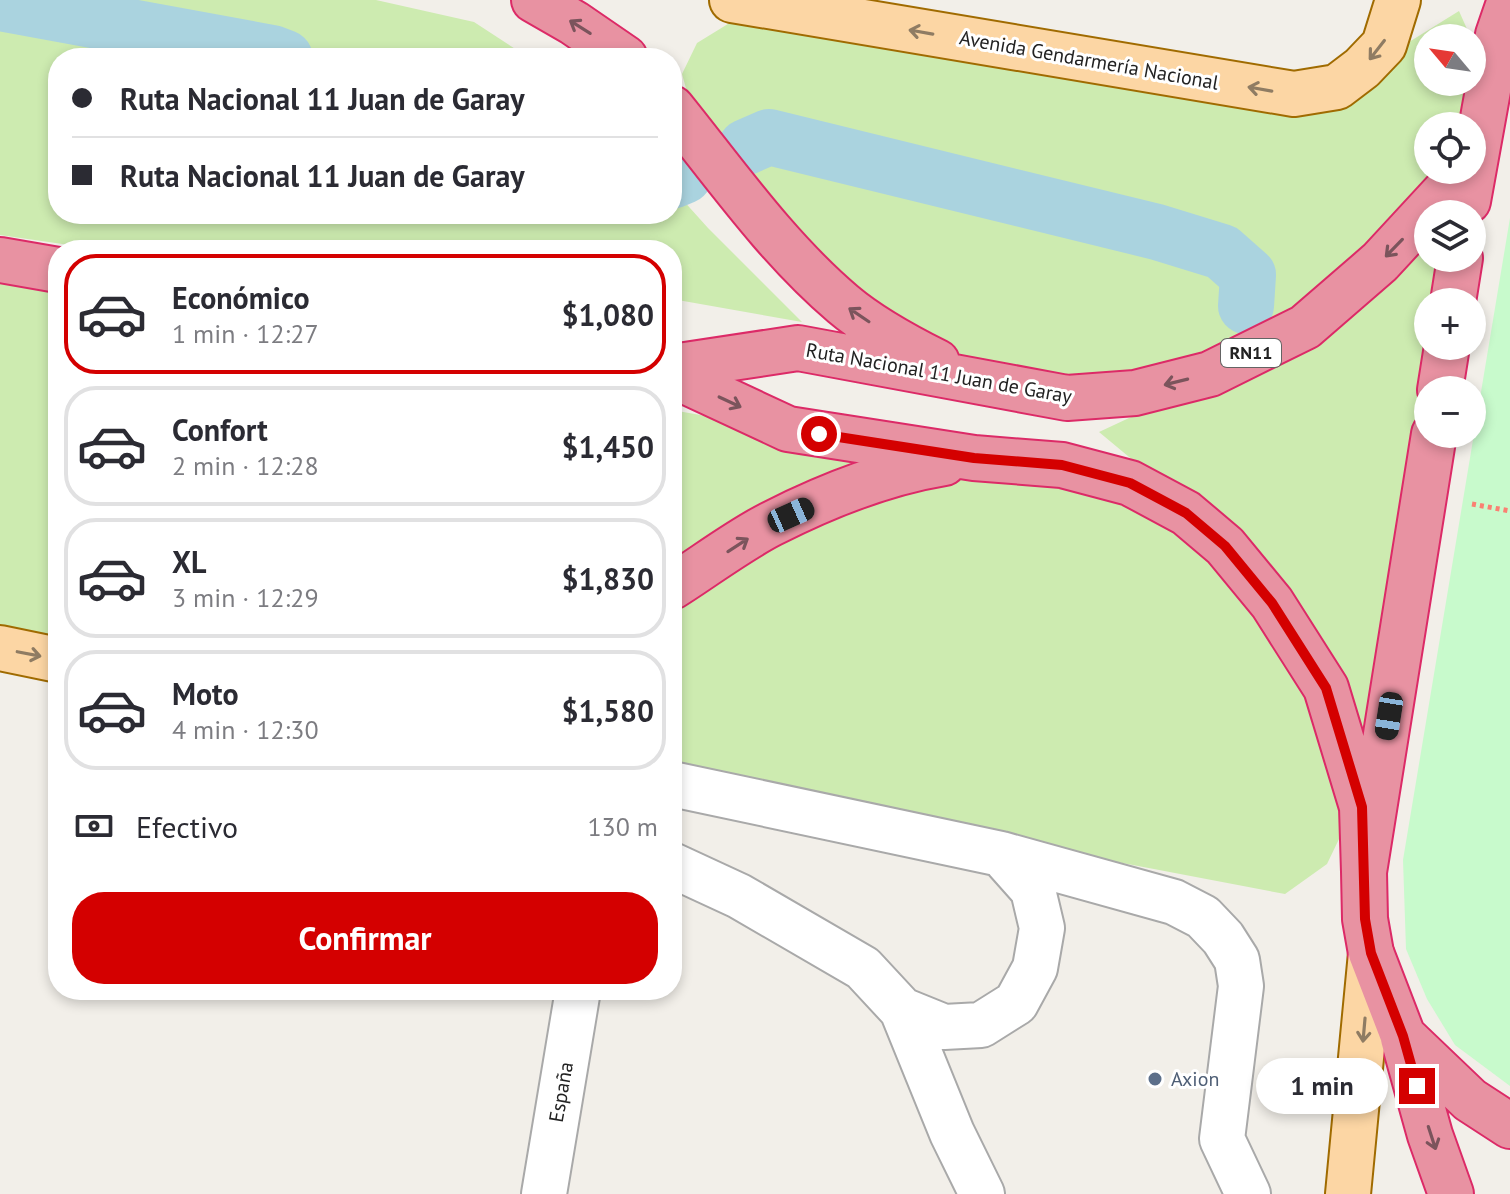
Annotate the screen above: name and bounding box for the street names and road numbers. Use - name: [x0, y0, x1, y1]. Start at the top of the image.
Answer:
- street label: Avenida Gendarmería Nacional: [957, 24, 1221, 96]
- street label: Ruta Nacional 11 Juan de Garay: [804, 337, 1075, 409]
- road number: RN11: [1221, 339, 1281, 367]
- street label: España: [543, 1060, 579, 1124]

